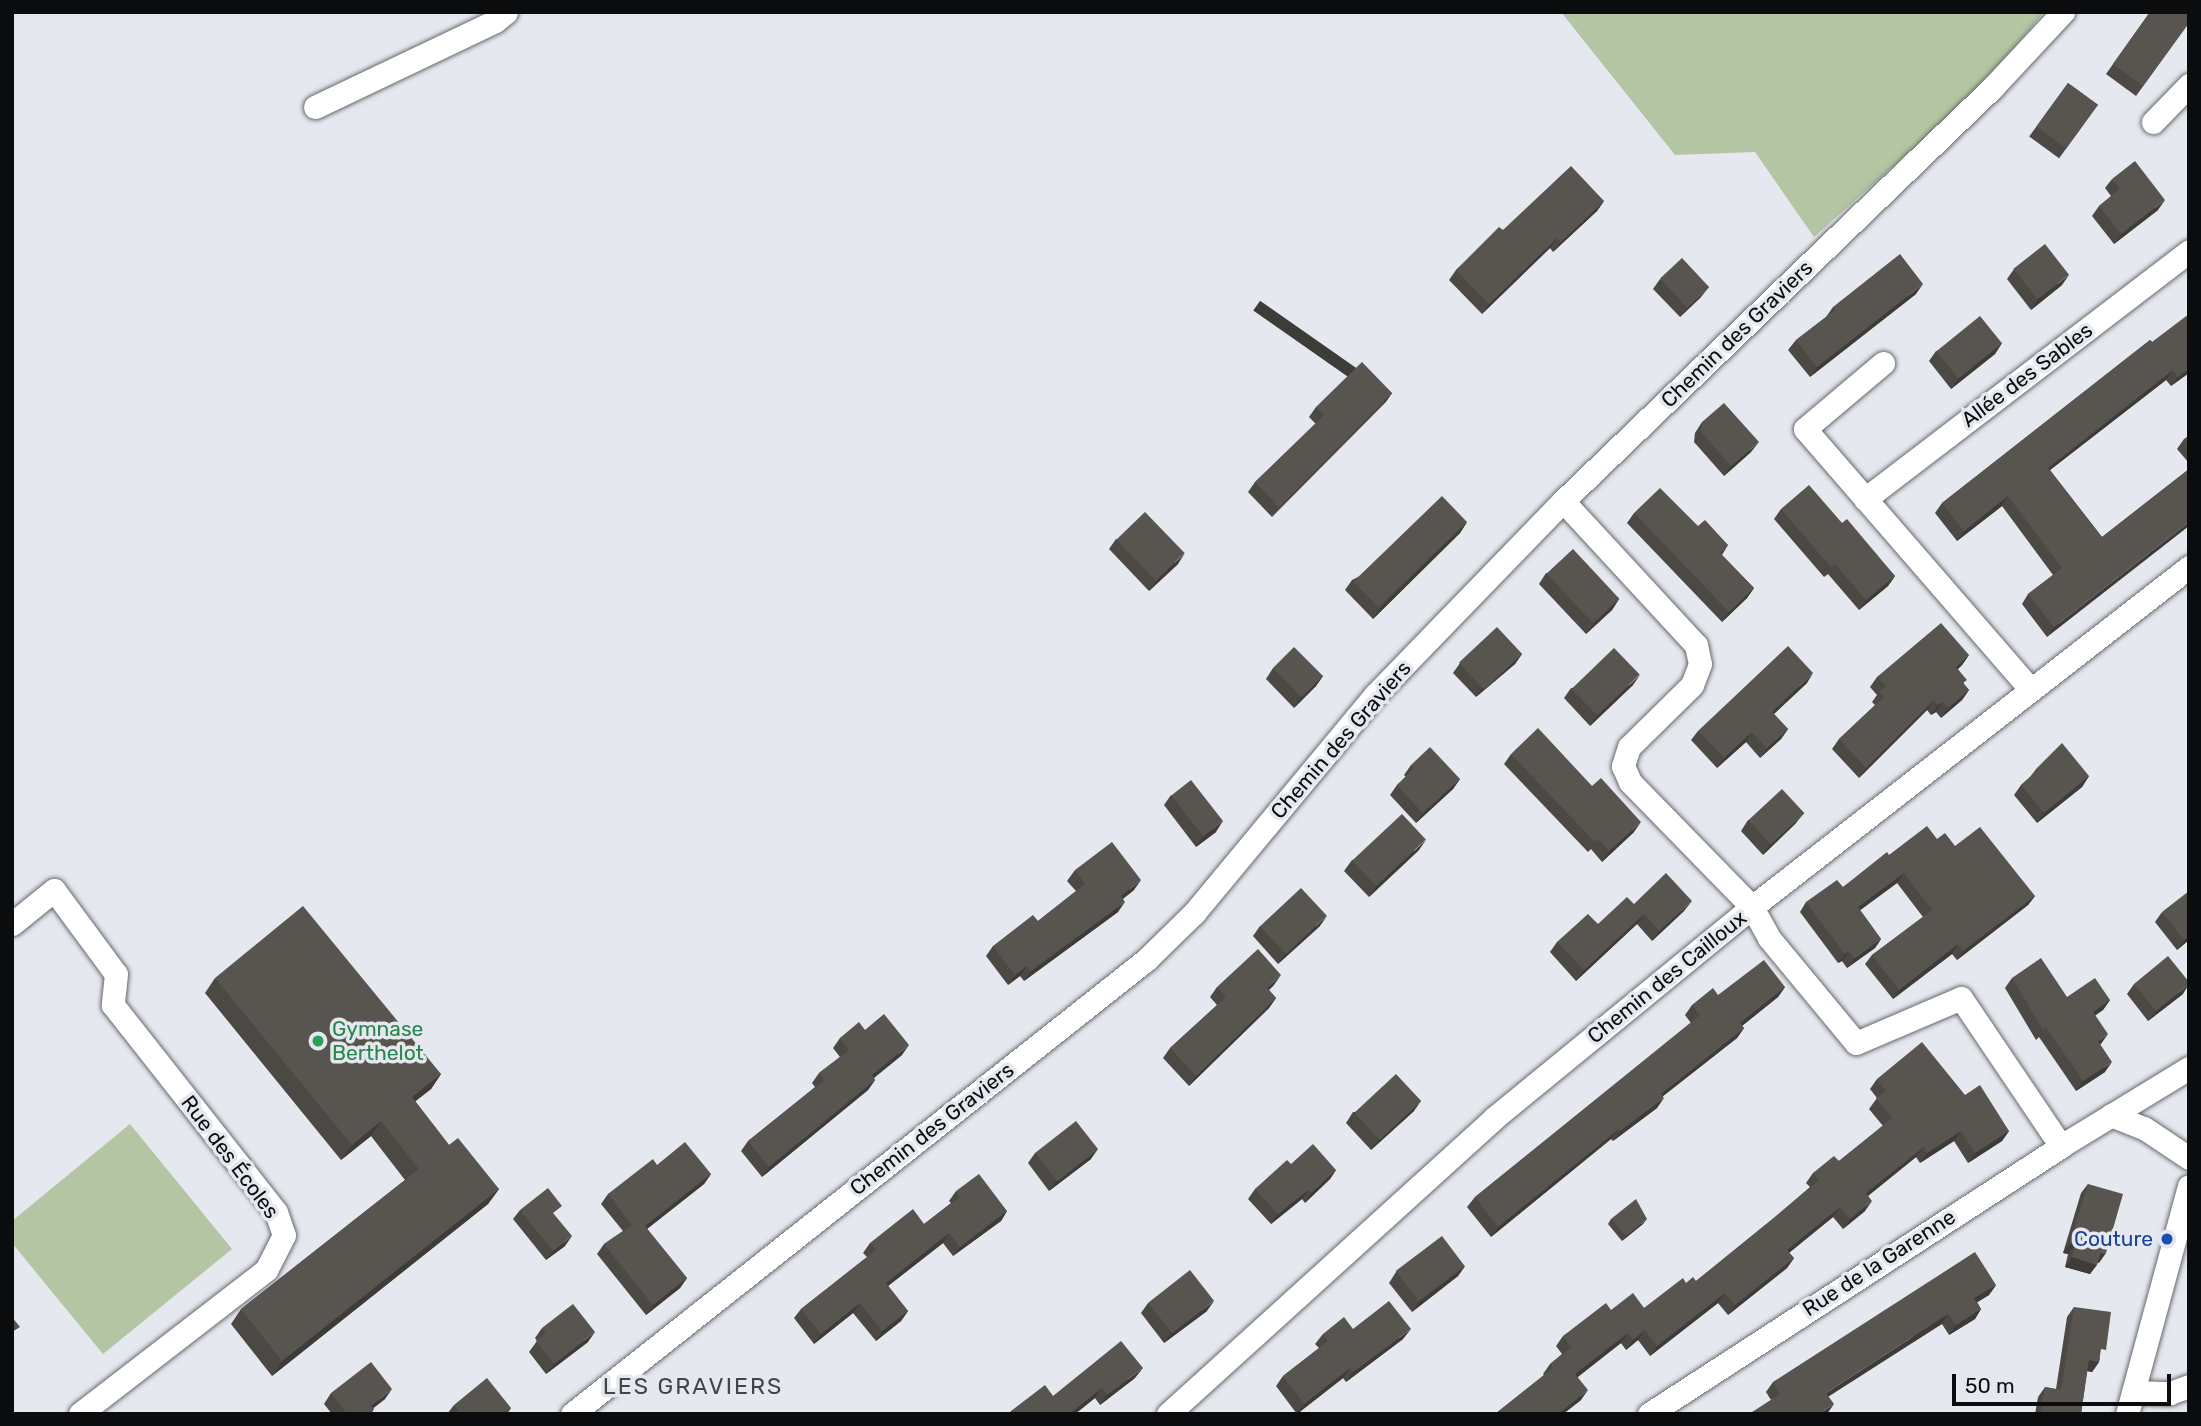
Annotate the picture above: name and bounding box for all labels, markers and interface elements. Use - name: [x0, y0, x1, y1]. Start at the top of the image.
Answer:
- street label: Chemin des Graviers: [1656, 255, 1818, 413]
- street label: Allée des Sables: [1956, 317, 2098, 433]
- street label: Chemin des Graviers: [1266, 656, 1416, 824]
- street label: Chemin des Cailloux: [1582, 905, 1752, 1049]
- place label: Gymnase Berthelot: [332, 1016, 424, 1066]
- marker: Gymnase Berthelot: [310, 1033, 326, 1049]
- street label: Chemin des Graviers: [845, 1057, 1019, 1201]
- street label: Rue des Écoles: [176, 1091, 284, 1223]
- street label: Rue de la Garenne: [1798, 1204, 1960, 1322]
- place label: Couture: [2074, 1226, 2153, 1252]
- marker: Couture: [2159, 1231, 2175, 1247]
- scale bar: [1956, 1360, 2175, 1404]
- district label: LES GRAVIERS: [604, 1372, 782, 1400]
- text: 50 m: [1965, 1373, 2015, 1398]

